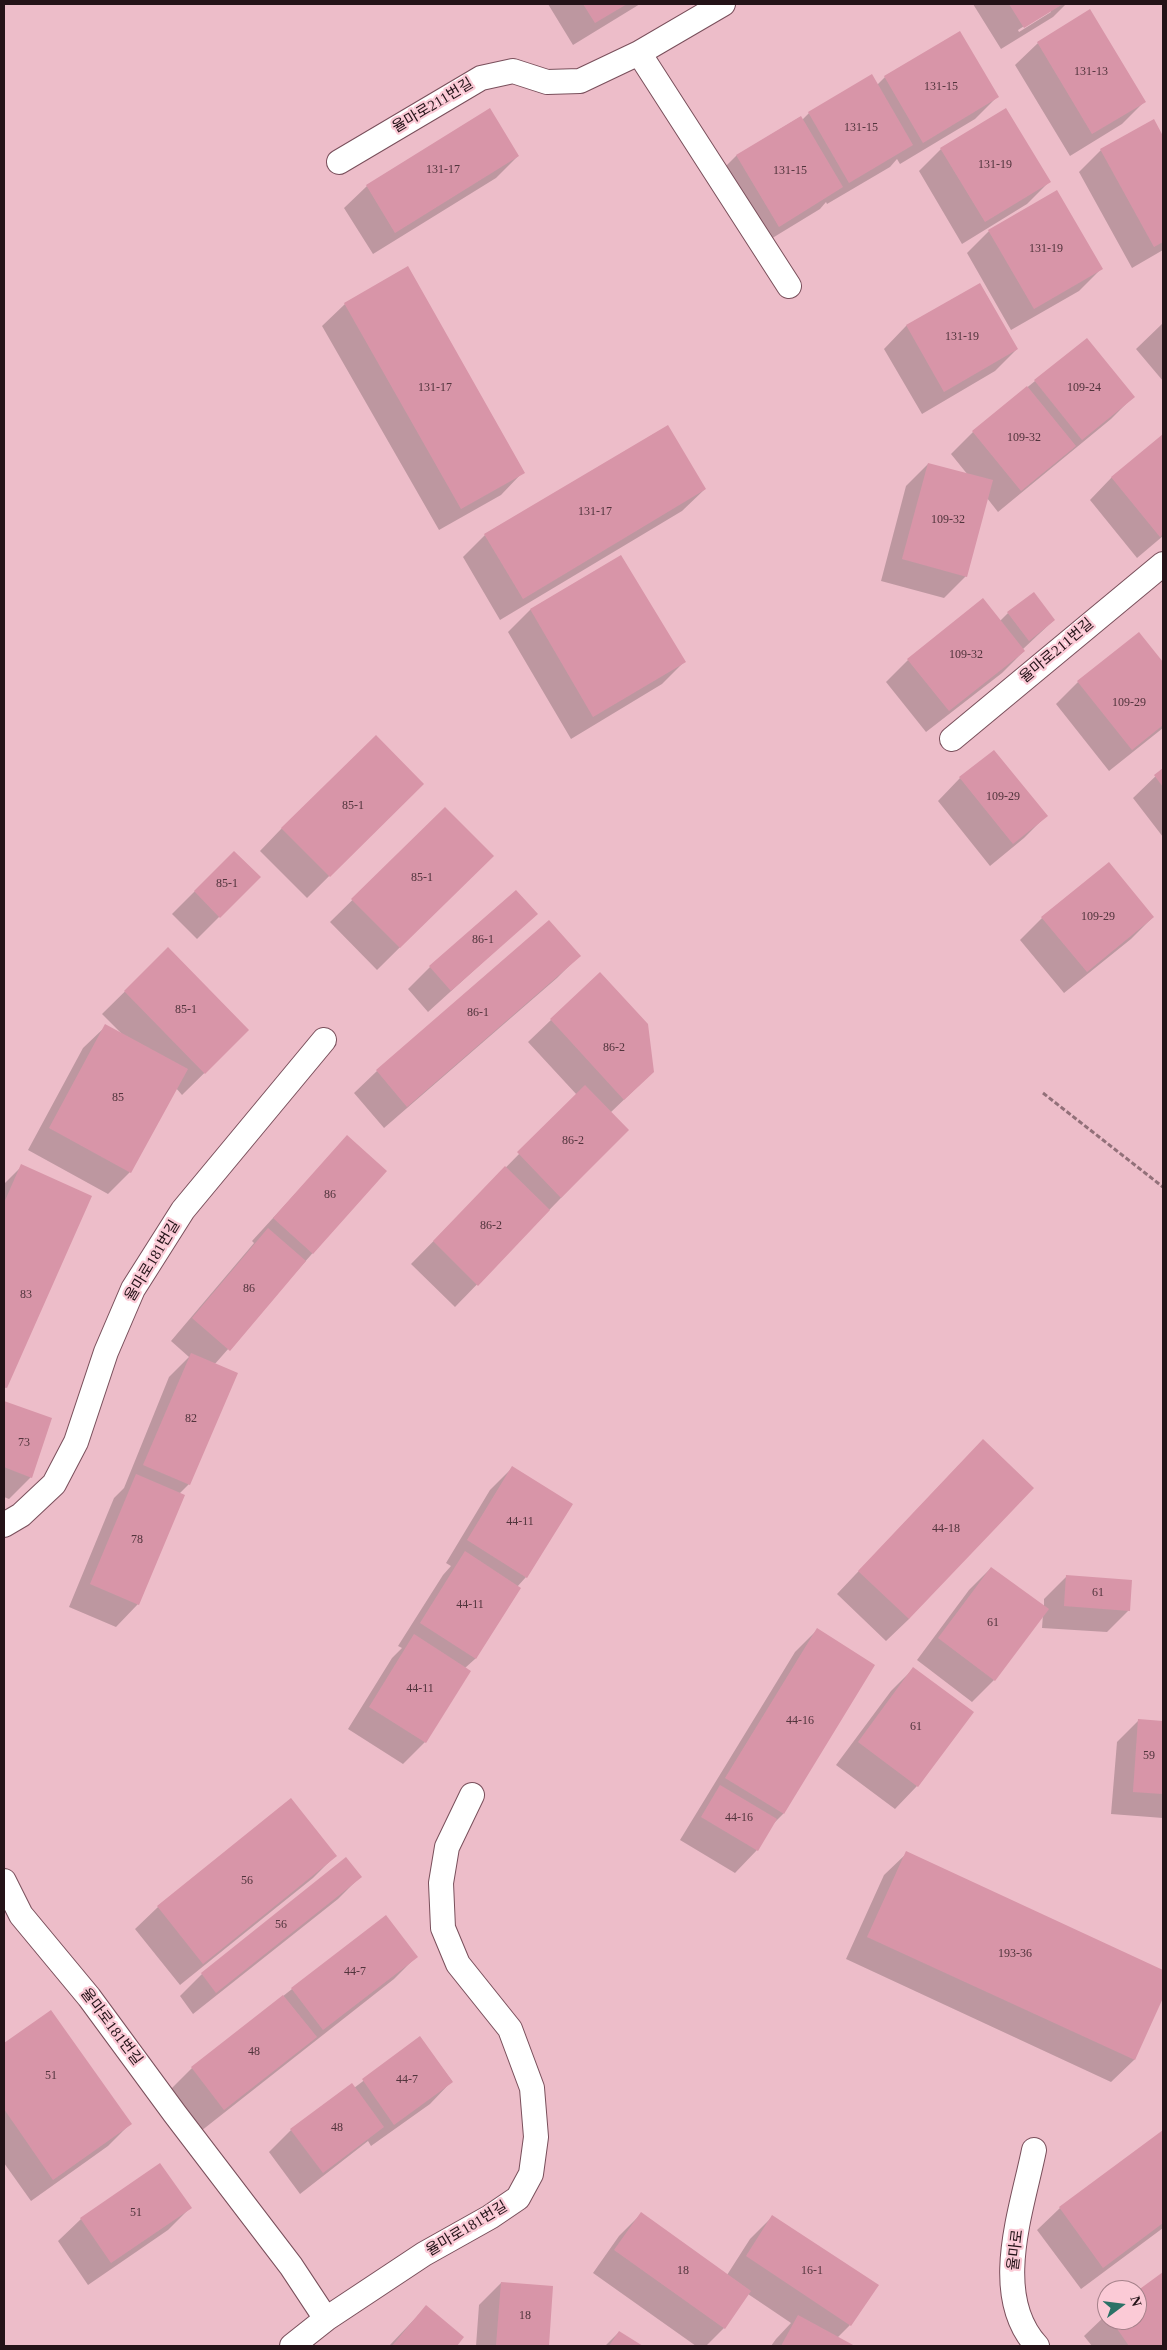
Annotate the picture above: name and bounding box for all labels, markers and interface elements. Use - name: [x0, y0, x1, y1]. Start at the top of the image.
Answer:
- house number: 131-13: [1074, 65, 1108, 79]
- street label: 율마로211번길: [389, 75, 477, 137]
- house number: 131-15: [924, 80, 958, 94]
- house number: 131-15: [844, 121, 878, 135]
- house number: 131-19: [978, 158, 1012, 172]
- house number: 131-17: [426, 163, 460, 177]
- house number: 131-15: [773, 164, 807, 178]
- house number: 131-19: [1029, 242, 1063, 256]
- house number: 131-19: [945, 330, 979, 344]
- house number: 131-17: [418, 381, 452, 395]
- house number: 109-24: [1067, 381, 1101, 395]
- house number: 109-32: [1007, 431, 1041, 445]
- house number: 131-17: [578, 505, 612, 519]
- house number: 109-32: [931, 513, 965, 527]
- street label: 율마로211번길: [1016, 615, 1098, 687]
- house number: 109-32: [949, 648, 983, 662]
- house number: 109-29: [1112, 696, 1146, 710]
- house number: 109-29: [986, 790, 1020, 804]
- house number: 85-1: [342, 799, 364, 813]
- house number: 85-1: [411, 871, 433, 885]
- house number: 85-1: [216, 877, 238, 891]
- house number: 109-29: [1081, 910, 1115, 924]
- house number: 86-1: [472, 933, 494, 947]
- house number: 85-1: [175, 1003, 197, 1017]
- house number: 86-1: [467, 1006, 489, 1020]
- house number: 86-2: [603, 1041, 625, 1055]
- house number: 85: [112, 1091, 124, 1105]
- house number: 86-2: [562, 1134, 584, 1148]
- house number: 86: [324, 1188, 336, 1202]
- street label: 율마로181번길: [122, 1217, 184, 1305]
- house number: 86-2: [480, 1219, 502, 1233]
- house number: 86: [243, 1282, 255, 1296]
- house number: 83: [20, 1288, 32, 1302]
- house number: 82: [185, 1412, 197, 1426]
- house number: 73: [18, 1436, 30, 1450]
- house number: 44-11: [506, 1515, 534, 1529]
- house number: 44-18: [932, 1522, 960, 1536]
- house number: 78: [131, 1533, 143, 1547]
- house number: 61: [1092, 1586, 1104, 1600]
- house number: 44-11: [456, 1598, 484, 1612]
- house number: 61: [987, 1616, 999, 1630]
- house number: 44-11: [406, 1682, 434, 1696]
- house number: 44-16: [786, 1714, 814, 1728]
- house number: 61: [910, 1720, 922, 1734]
- house number: 59: [1143, 1749, 1155, 1763]
- house number: 44-16: [725, 1811, 753, 1825]
- house number: 56: [241, 1874, 253, 1888]
- house number: 56: [275, 1918, 287, 1932]
- house number: 193-36: [998, 1947, 1032, 1961]
- house number: 44-7: [344, 1965, 366, 1979]
- street label: 율마로181번길: [76, 1985, 146, 2069]
- house number: 48: [248, 2045, 260, 2059]
- house number: 51: [45, 2069, 57, 2083]
- house number: 44-7: [396, 2073, 418, 2087]
- house number: 48: [331, 2121, 343, 2135]
- street label: 율마로181번길: [423, 2198, 511, 2260]
- house number: 51: [130, 2206, 142, 2220]
- street label: 율마로: [1005, 2228, 1027, 2272]
- house number: 18: [677, 2264, 689, 2278]
- house number: 16-1: [801, 2264, 823, 2278]
- north arrow: [1097, 2280, 1147, 2330]
- text: N: [1127, 2294, 1145, 2308]
- house number: 18: [519, 2309, 531, 2323]

